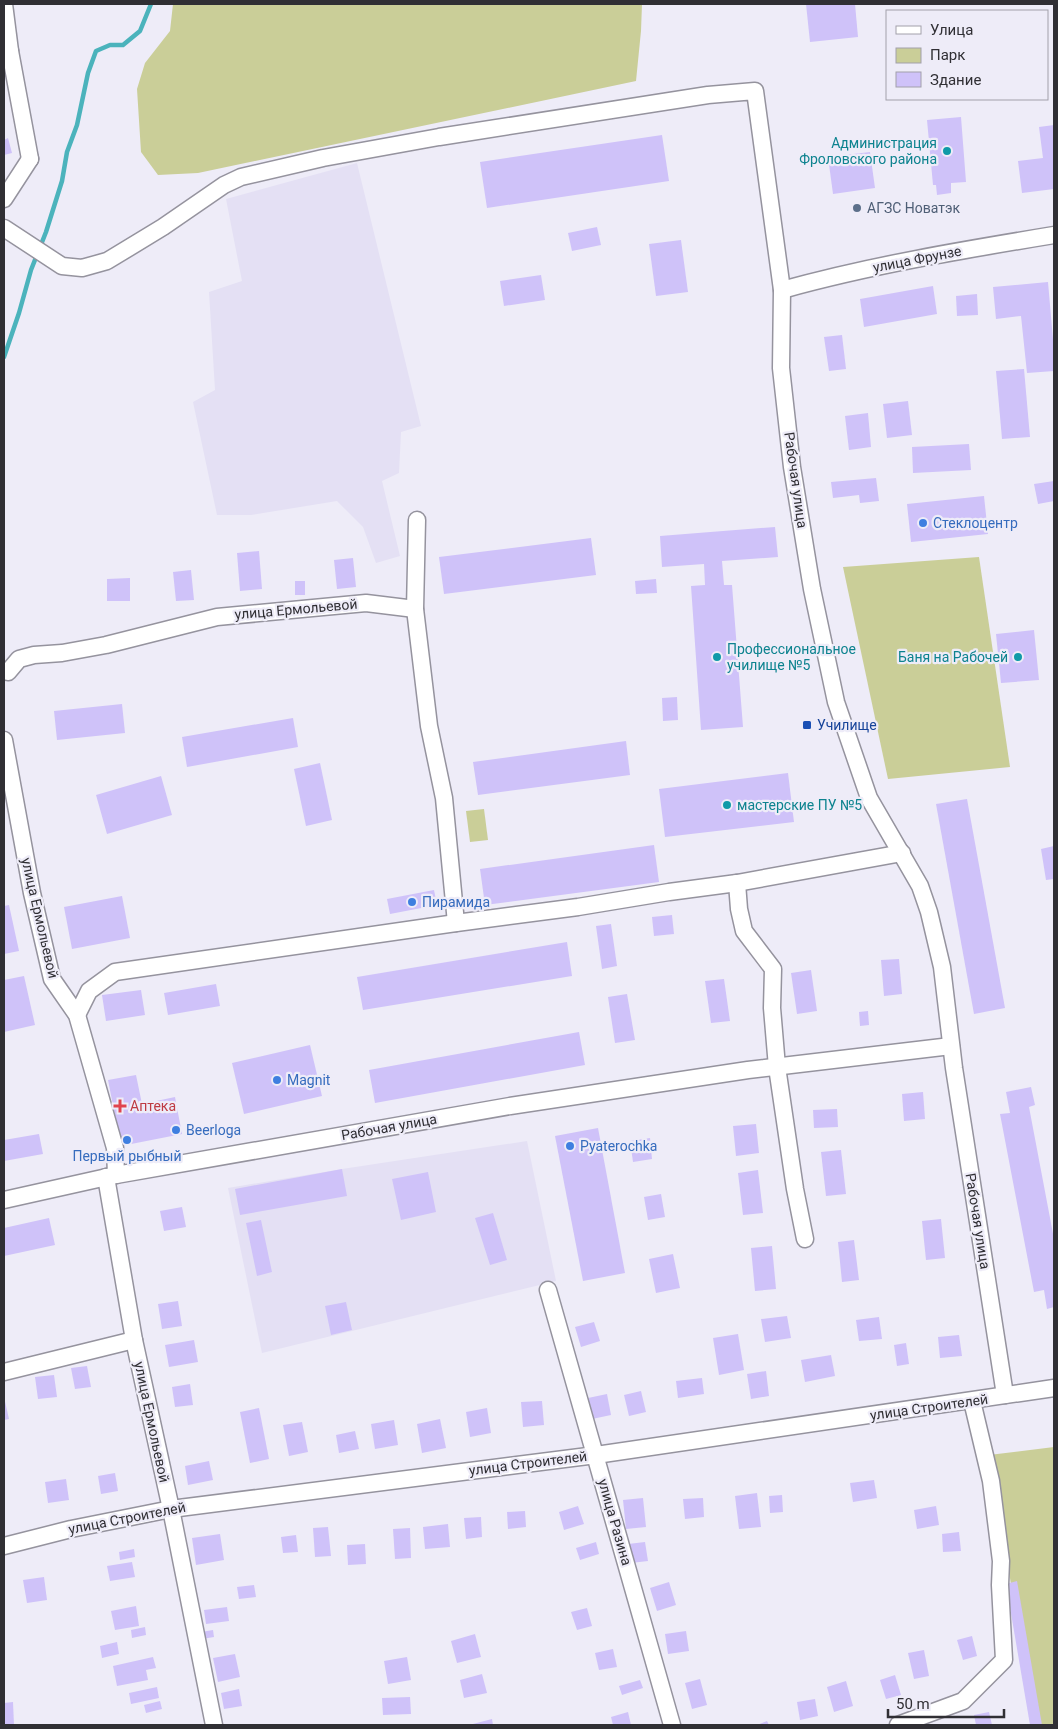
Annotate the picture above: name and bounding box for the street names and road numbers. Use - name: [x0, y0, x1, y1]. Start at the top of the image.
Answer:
- street label: улица Фрунзе: [871, 243, 963, 275]
- street label: Рабочая улица: [781, 431, 811, 529]
- street label: улица Ермольевой: [234, 596, 358, 622]
- street label: улица Ермольевой: [18, 856, 62, 980]
- street label: Рабочая улица: [340, 1111, 438, 1143]
- street label: Рабочая улица: [963, 1172, 993, 1270]
- street label: улица Ермольевой: [131, 1360, 173, 1484]
- street label: улица Строителей: [869, 1391, 989, 1423]
- street label: улица Строителей: [468, 1448, 588, 1478]
- street label: улица Разина: [595, 1477, 635, 1567]
- street label: улица Строителей: [67, 1499, 187, 1537]

